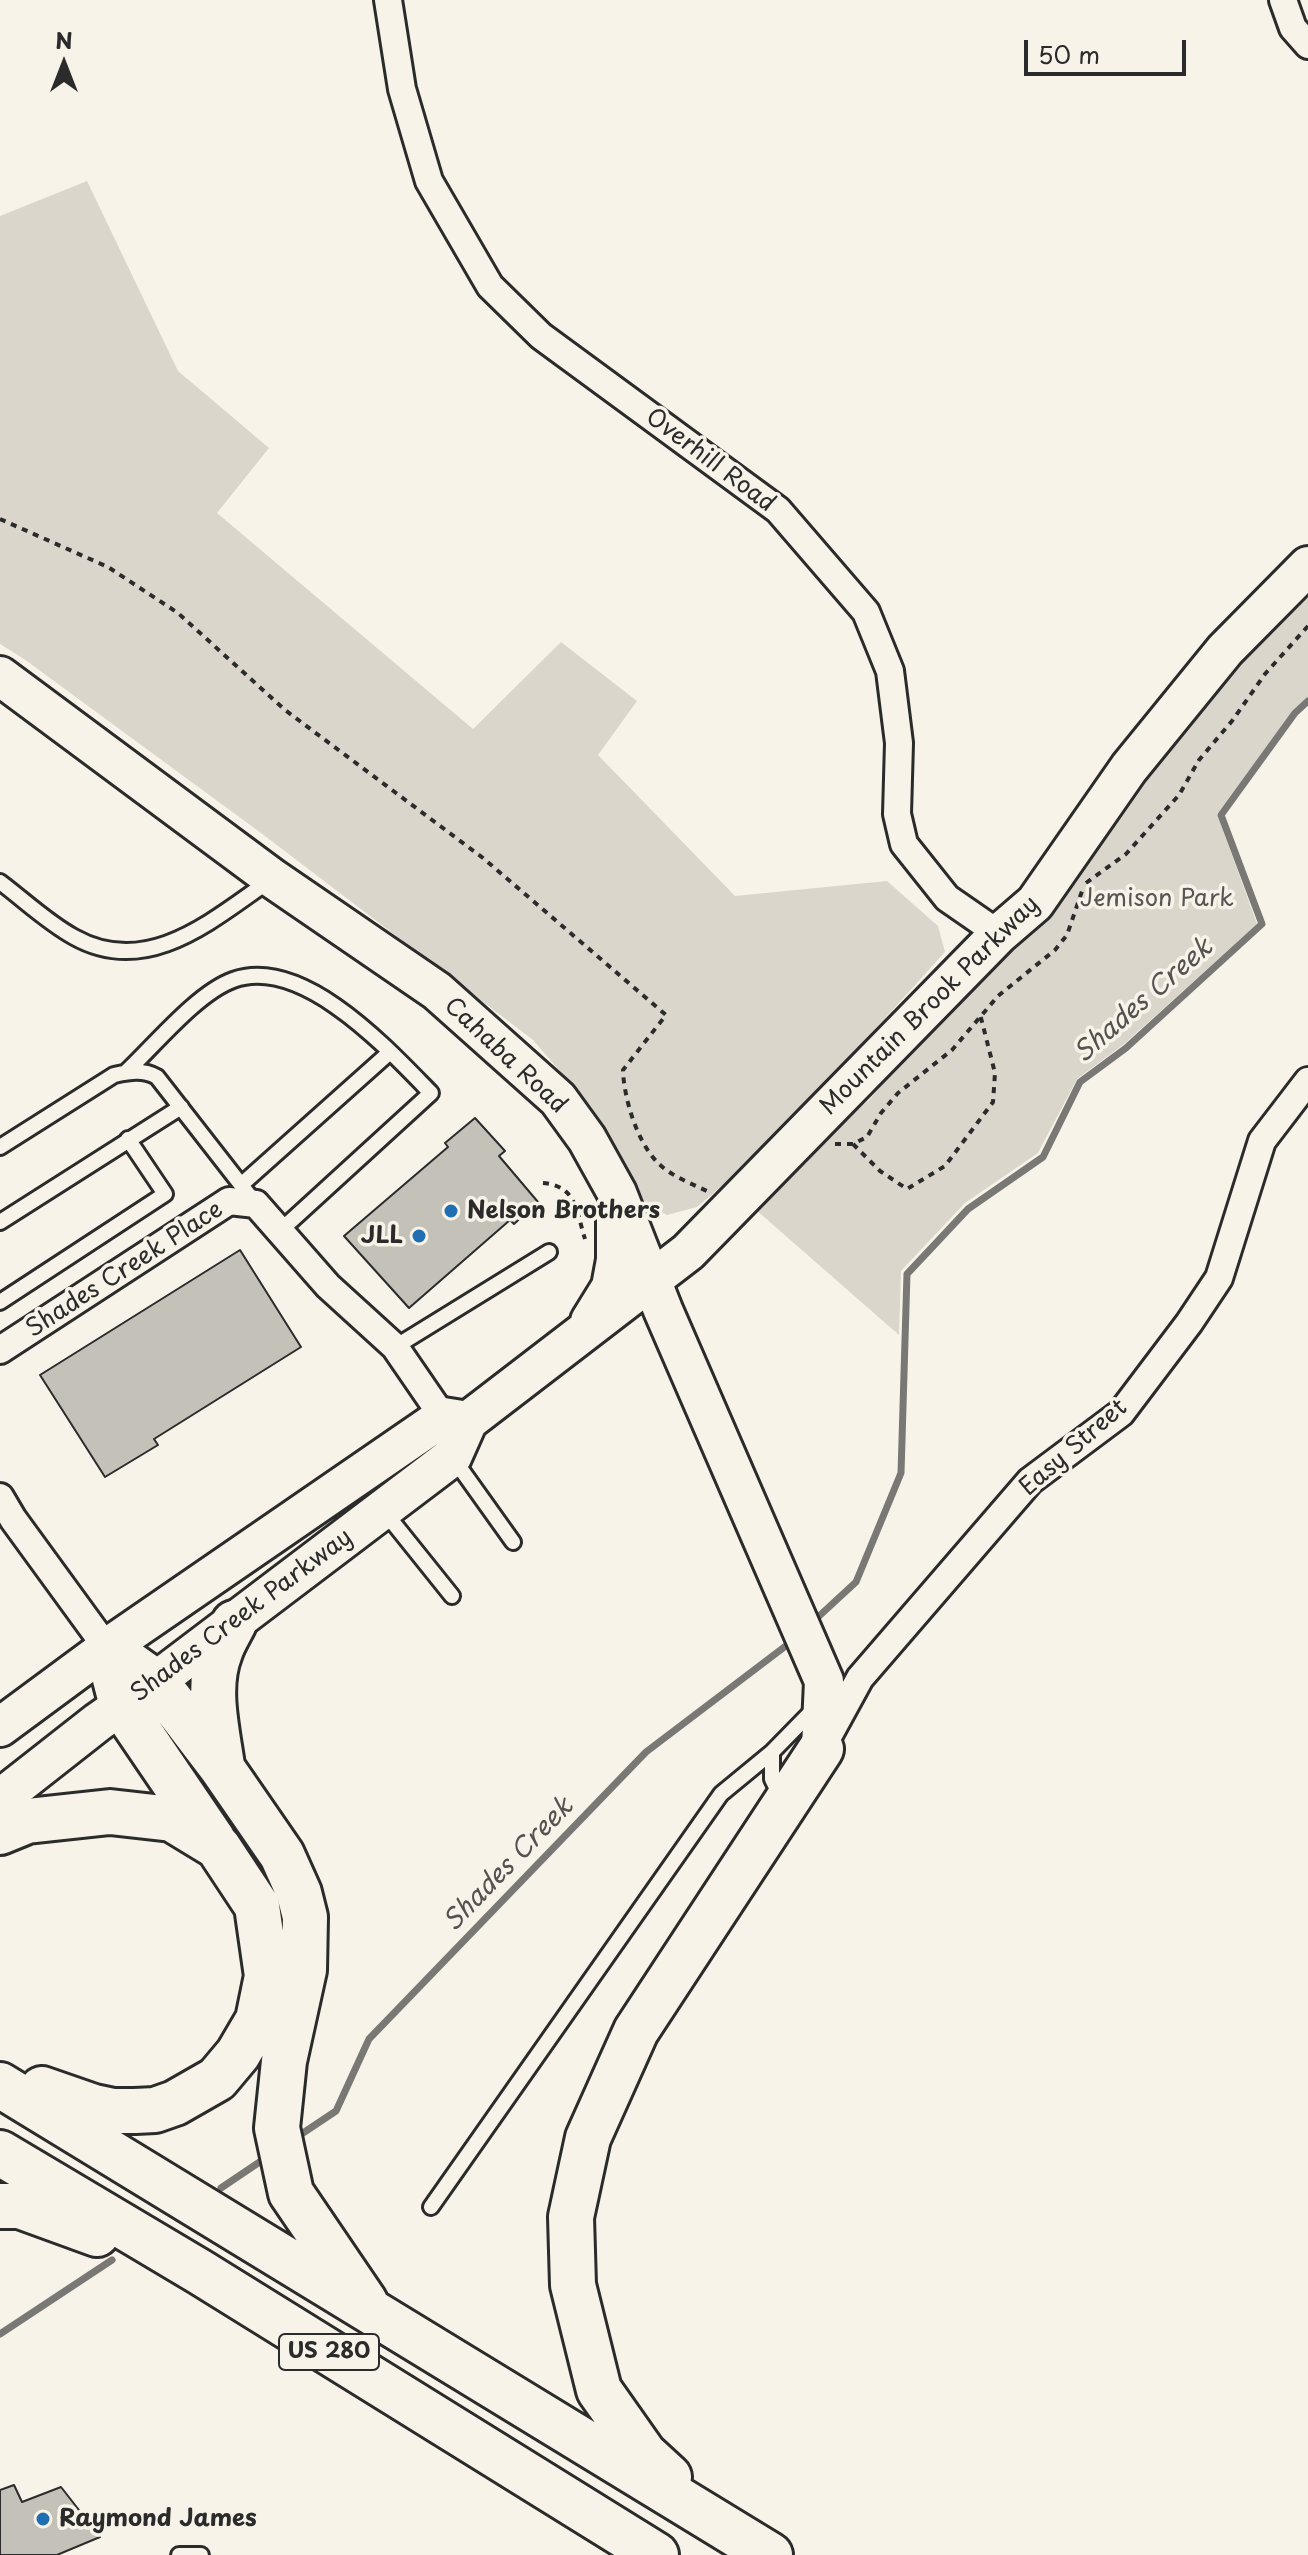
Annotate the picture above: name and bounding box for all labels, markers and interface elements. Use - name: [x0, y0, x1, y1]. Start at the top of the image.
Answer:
- text: N: [55, 23, 73, 56]
- north arrow: [24, 24, 104, 104]
- scale bar: [1028, 24, 1190, 74]
- text: 50 m: [1038, 36, 1100, 72]
- street label: Overhill Road: [640, 403, 780, 519]
- park label: Jemison Park: [1080, 885, 1234, 913]
- street label: Mountain Brook Parkway: [815, 891, 1045, 1121]
- water label: Shades Creek: [1068, 932, 1220, 1070]
- street label: Cahaba Road: [438, 992, 572, 1120]
- street label: Shades Creek Place: [21, 1196, 229, 1344]
- place label: Nelson Brothers: [467, 1197, 660, 1225]
- marker: Nelson Brothers: [442, 1202, 460, 1220]
- place label: JLL: [361, 1222, 403, 1250]
- marker: JLL: [410, 1227, 428, 1245]
- street label: Easy Street: [1015, 1394, 1133, 1502]
- street label: Shades Creek Parkway: [126, 1523, 358, 1709]
- water label: Shades Creek: [438, 1792, 580, 1938]
- road number: US 280: [279, 2334, 379, 2370]
- place label: Raymond James: [59, 2505, 257, 2533]
- marker: Raymond James: [34, 2510, 52, 2528]

